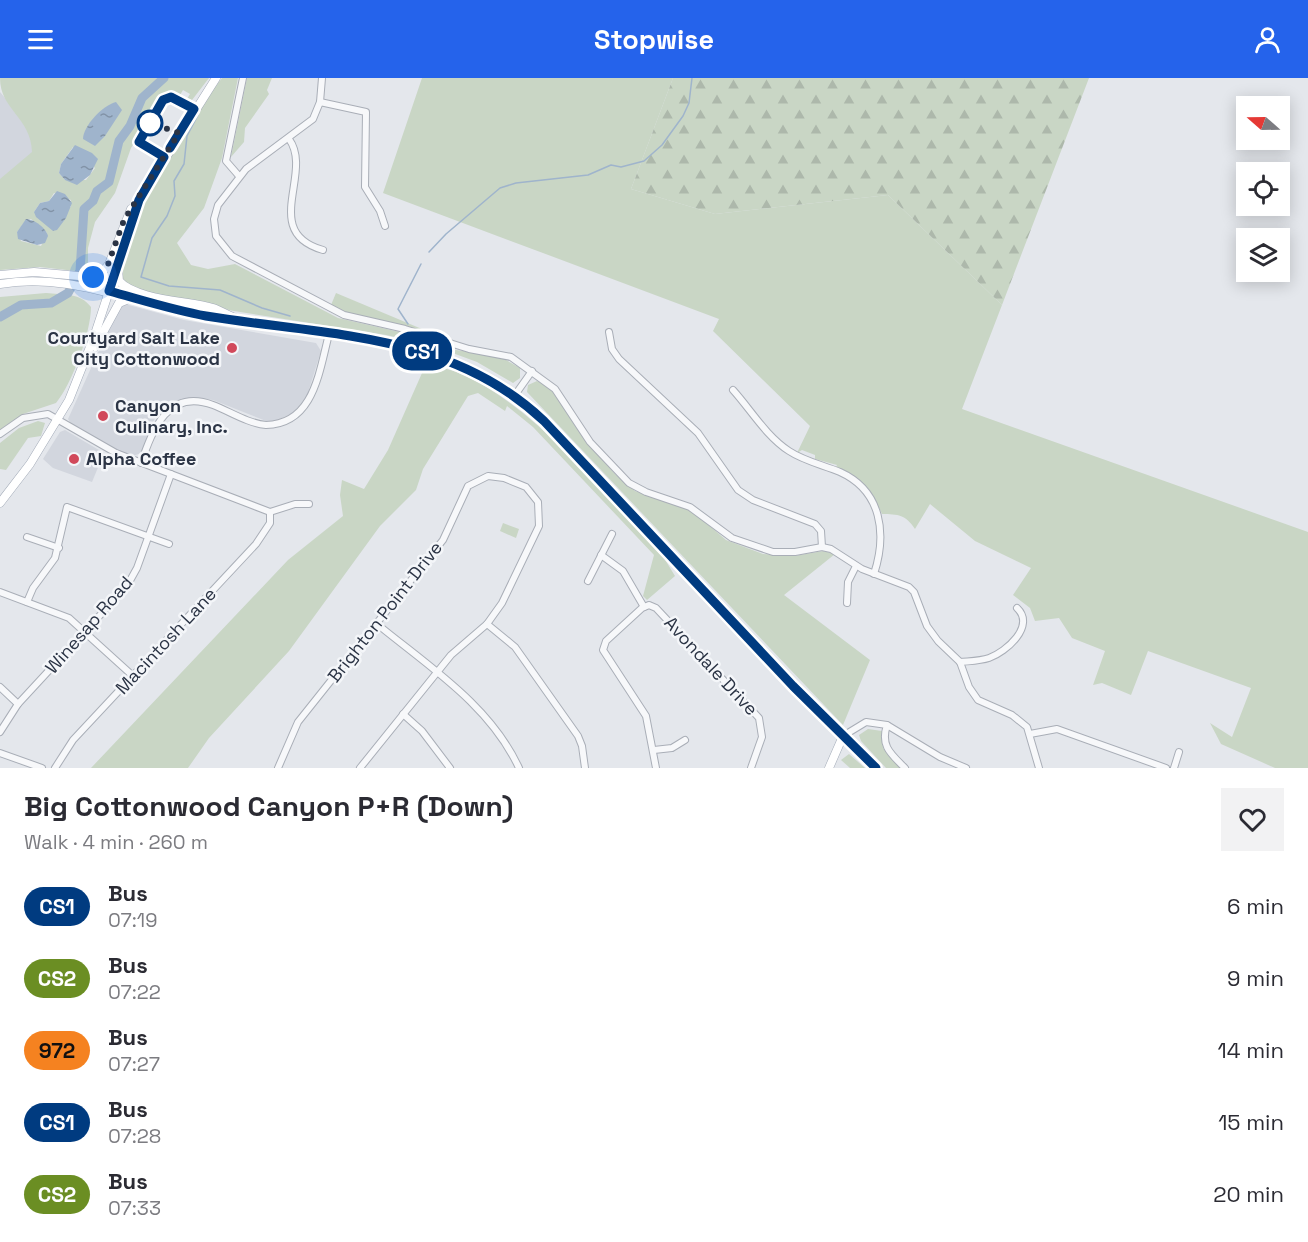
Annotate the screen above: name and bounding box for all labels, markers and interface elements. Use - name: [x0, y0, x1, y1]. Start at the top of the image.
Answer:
- text: Stopwise: [594, 22, 714, 57]
- icon: menu: [24, 23, 57, 56]
- icon: person: [1251, 23, 1284, 56]
- north arrow: [1236, 96, 1290, 150]
- map controls: [1236, 96, 1290, 282]
- unlabelled marker: [137, 110, 163, 136]
- button: locate: [1236, 162, 1290, 216]
- button: layers: [1236, 228, 1290, 282]
- your location: [78, 262, 108, 292]
- place label: Courtyard Salt Lake City Cottonwood: [48, 326, 220, 370]
- line badge: CS1: [388, 332, 456, 370]
- text: CS1: [404, 338, 440, 365]
- marker: Courtyard Salt Lake City Cottonwood: [225, 341, 239, 355]
- place label: Canyon Culinary, Inc.: [115, 394, 228, 438]
- marker: Canyon Culinary, Inc.: [96, 409, 110, 423]
- place label: Alpha Coffee: [86, 447, 196, 470]
- marker: Alpha Coffee: [67, 452, 81, 466]
- street label: Brighton Point Drive: [322, 536, 447, 687]
- street label: Winesap Road: [40, 571, 137, 678]
- street label: Macintosh Lane: [110, 582, 221, 699]
- street label: Avondale Drive: [660, 611, 763, 720]
- text: Big Cottonwood Canyon P+R (Down): [24, 788, 513, 824]
- button: heart: [1221, 788, 1284, 851]
- text: Walk · 4 min · 260 m: [24, 829, 208, 855]
- text: Bus: [108, 879, 148, 907]
- text: 6 min: [1227, 892, 1284, 920]
- text: CS1: [39, 893, 75, 920]
- text: 07:19: [108, 907, 157, 933]
- text: Bus: [108, 951, 148, 979]
- text: 9 min: [1227, 964, 1284, 992]
- text: CS2: [38, 965, 76, 992]
- text: 07:22: [108, 979, 161, 1005]
- text: Bus: [108, 1023, 148, 1051]
- text: 14 min: [1218, 1036, 1284, 1064]
- text: 972: [39, 1037, 75, 1064]
- text: 07:27: [108, 1051, 160, 1077]
- text: Bus: [108, 1095, 148, 1123]
- text: 15 min: [1218, 1108, 1284, 1136]
- text: CS1: [39, 1109, 75, 1136]
- text: 07:28: [108, 1123, 161, 1149]
- text: Bus: [108, 1167, 148, 1195]
- text: 20 min: [1213, 1180, 1284, 1208]
- text: CS2: [38, 1181, 76, 1208]
- text: 07:33: [108, 1195, 161, 1221]

